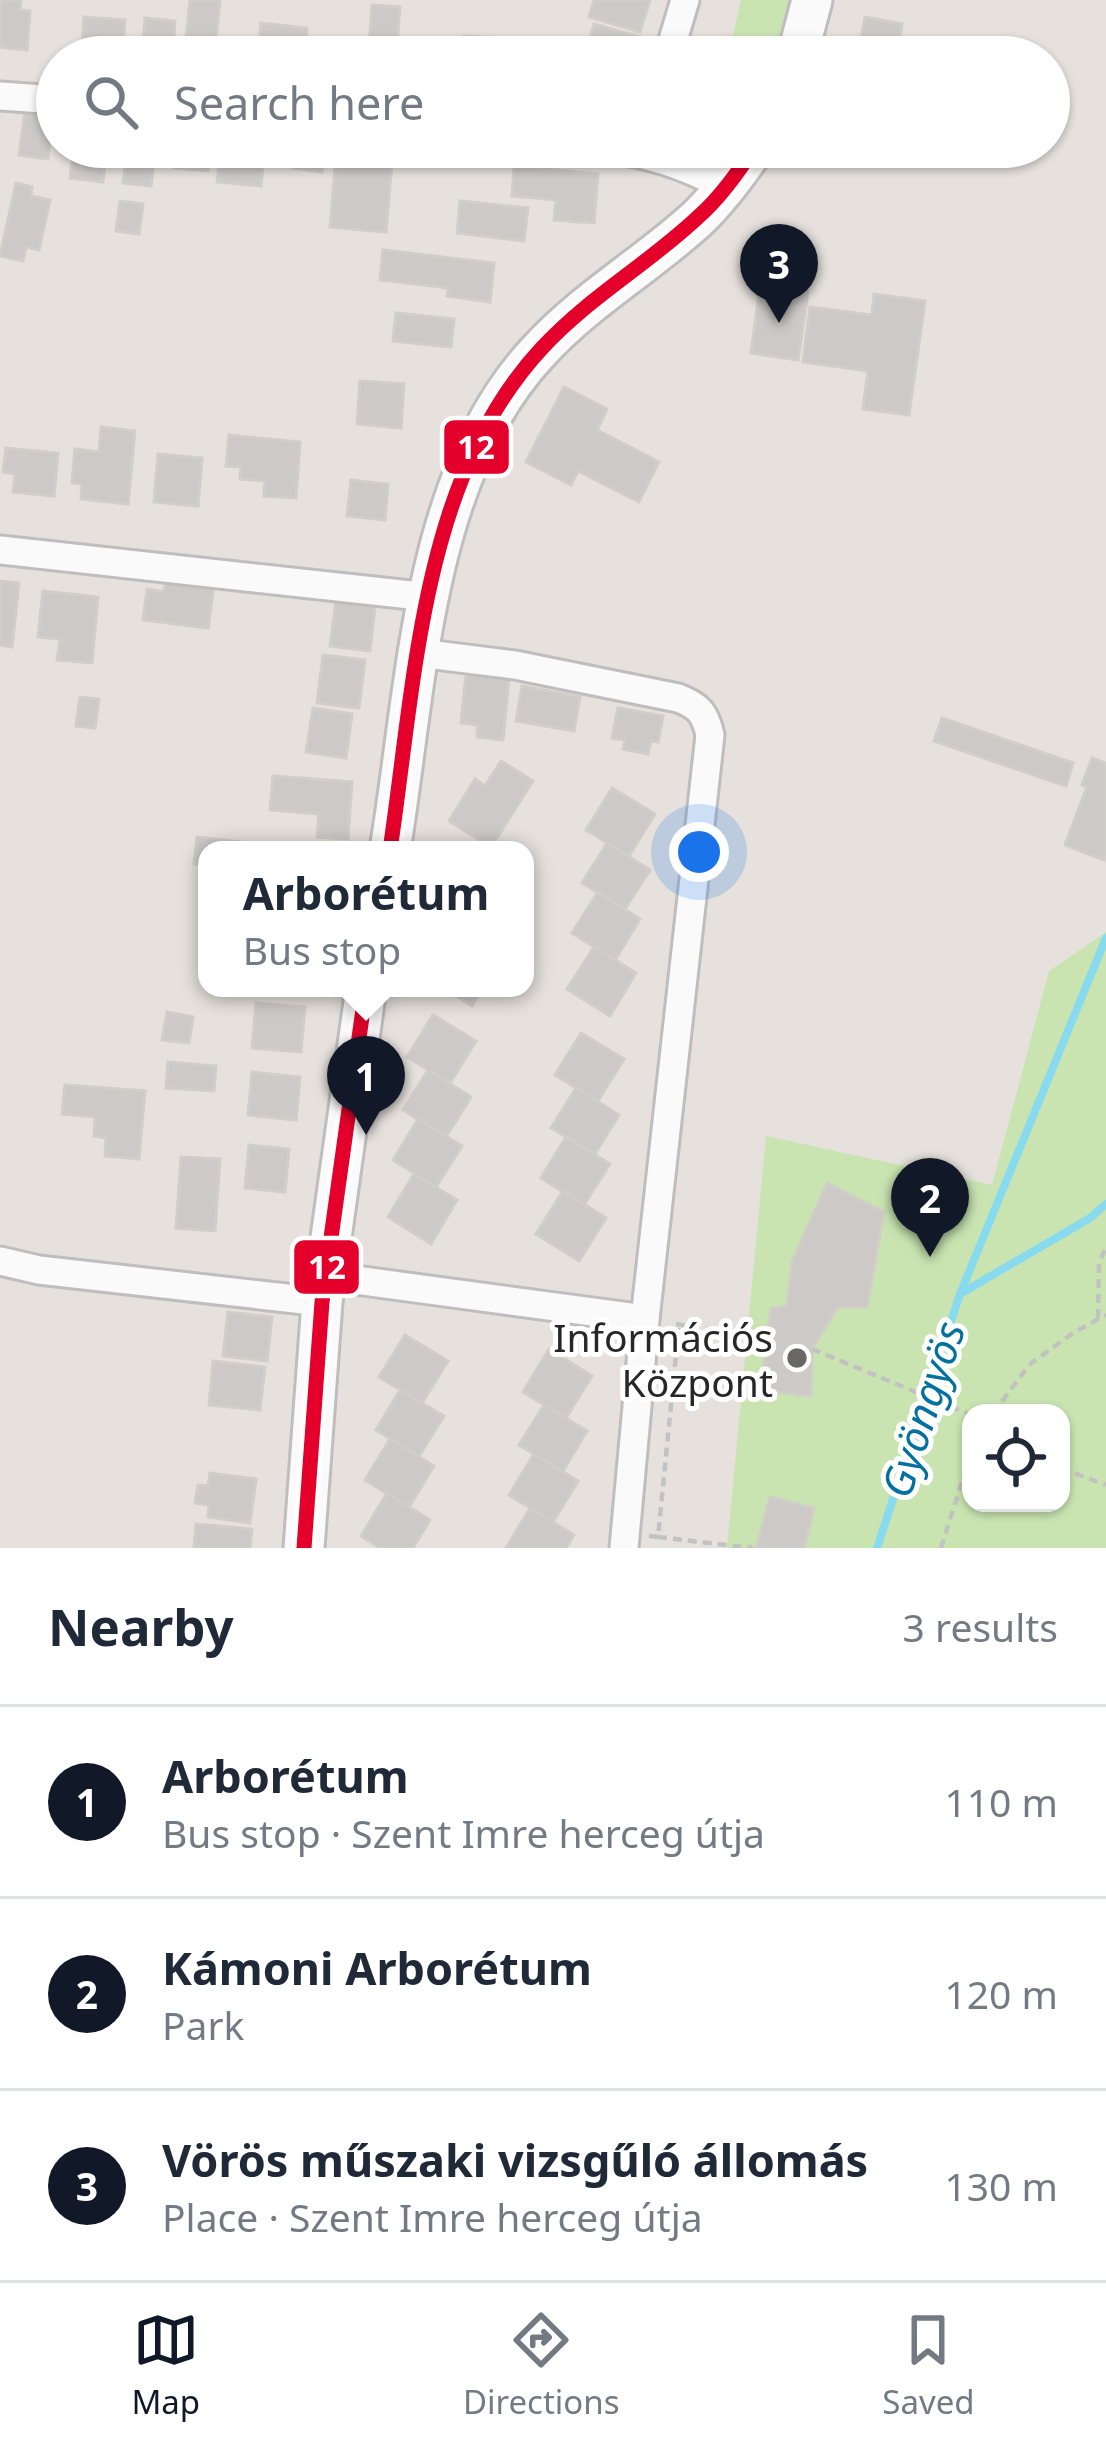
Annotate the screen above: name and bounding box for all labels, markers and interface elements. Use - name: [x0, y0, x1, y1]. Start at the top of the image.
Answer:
- search box: [36, 36, 1070, 168]
- icon: search: [78, 69, 144, 135]
- text: Search here: [174, 72, 424, 133]
- pin: 3: [740, 224, 818, 323]
- line badge: 12: [442, 418, 511, 476]
- text: 12: [457, 424, 495, 469]
- your location: [669, 822, 729, 882]
- popup: [198, 841, 534, 997]
- text: Arborétum: [243, 862, 489, 923]
- text: Bus stop: [243, 923, 401, 976]
- pin: 1: [327, 1036, 405, 1135]
- pin: 2: [891, 1158, 969, 1257]
- line badge: 12: [292, 1238, 361, 1296]
- text: 12: [308, 1244, 346, 1289]
- place label: Információs Központ: [553, 1310, 773, 1408]
- water label: Gyöngyös: [867, 1314, 977, 1504]
- marker: Információs Központ: [784, 1345, 810, 1371]
- map controls: [962, 1404, 1070, 1512]
- button: locate: [962, 1404, 1070, 1512]
- text: Nearby: [48, 1591, 234, 1661]
- text: 3 results: [903, 1600, 1058, 1653]
- text: Arborétum: [162, 1745, 409, 1806]
- text: 1: [76, 1775, 98, 1828]
- text: 110 m: [944, 1775, 1058, 1828]
- text: Bus stop · Szent Imre herceg útja: [162, 1806, 765, 1859]
- text: Kámoni Arborétum: [162, 1937, 592, 1998]
- text: 2: [76, 1967, 98, 2020]
- text: 120 m: [944, 1967, 1058, 2020]
- text: Park: [162, 1998, 244, 2051]
- text: Vörös műszaki vizsgűló állomás: [162, 2129, 868, 2190]
- text: 3: [76, 2159, 98, 2212]
- text: 130 m: [944, 2159, 1058, 2212]
- text: Place · Szent Imre herceg útja: [162, 2190, 703, 2243]
- tab: Map: [131, 2307, 200, 2424]
- tab: Directions: [463, 2307, 620, 2424]
- tab: Saved: [882, 2307, 975, 2424]

